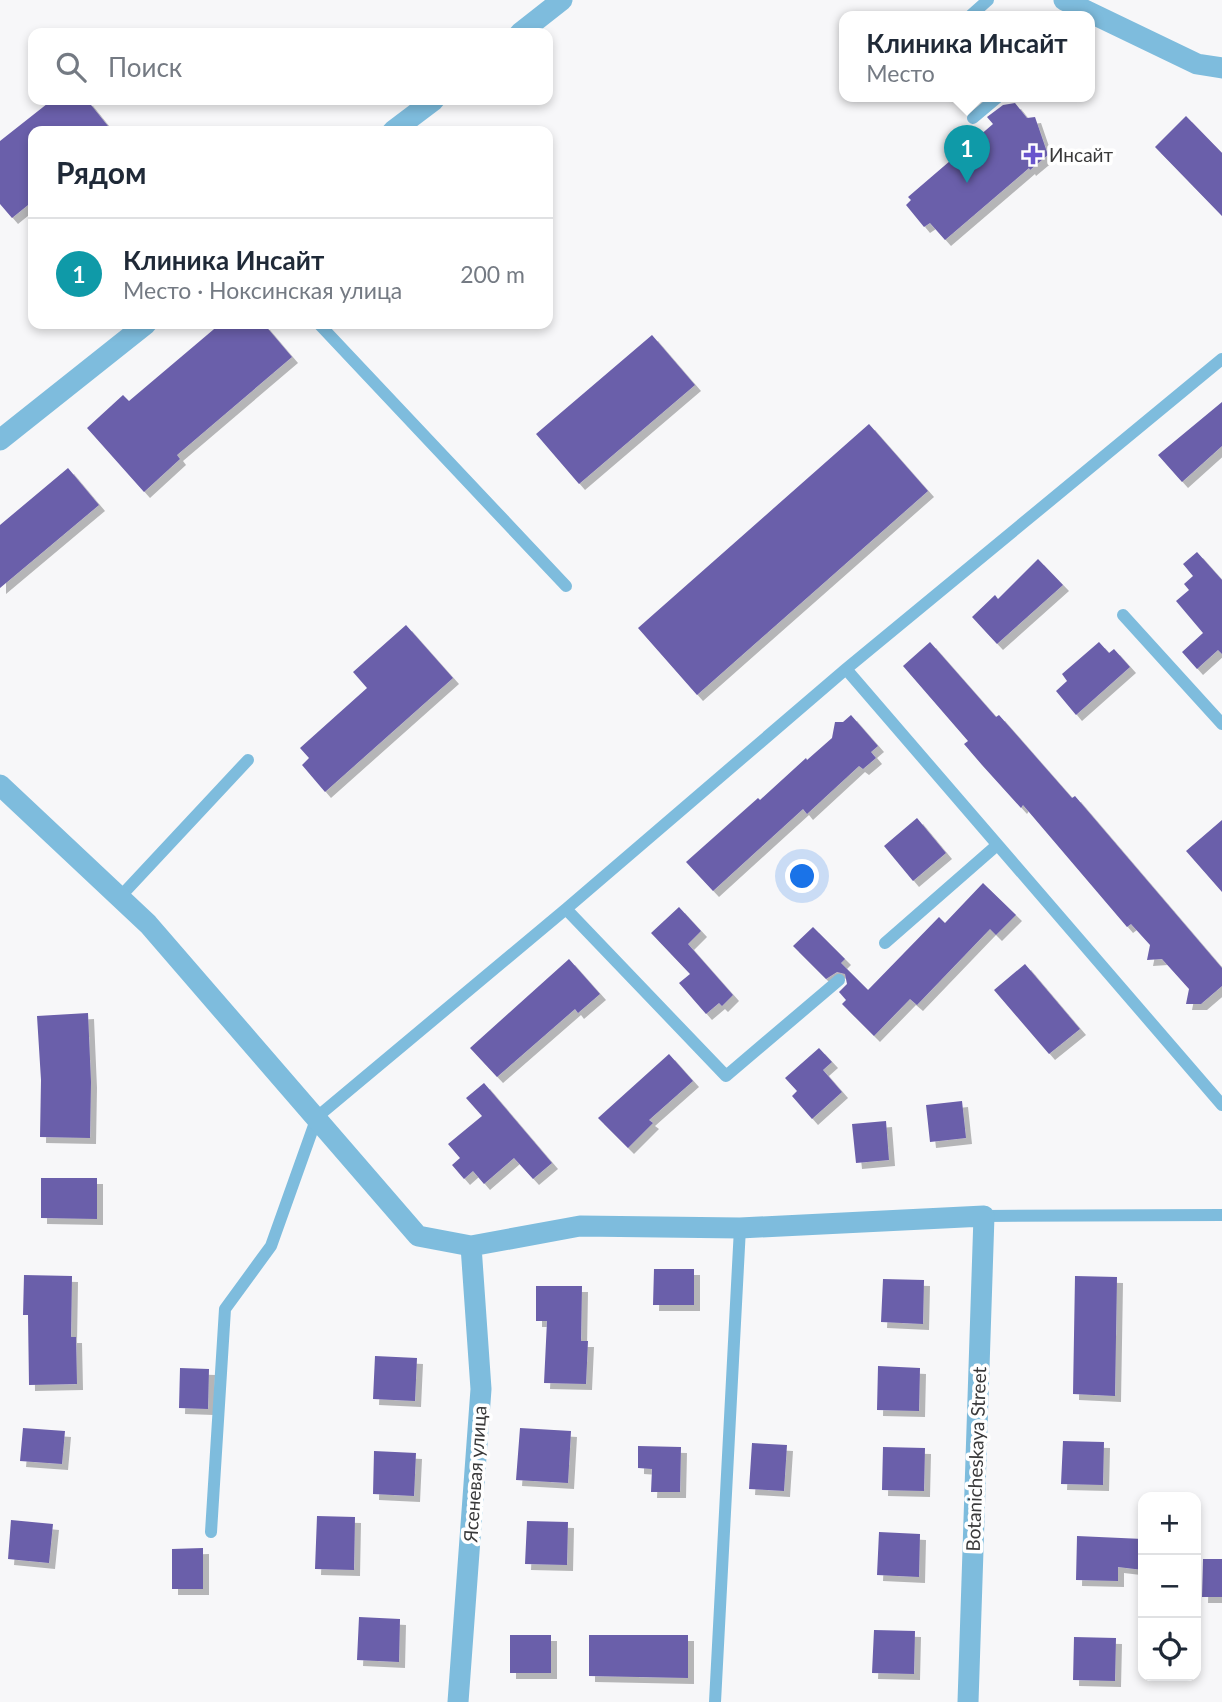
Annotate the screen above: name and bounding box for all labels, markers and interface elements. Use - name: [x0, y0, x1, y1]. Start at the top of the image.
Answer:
- popup: [839, 11, 1095, 102]
- text: Клиника Инсайт: [866, 27, 1068, 59]
- search box: [28, 28, 553, 105]
- icon: search: [52, 48, 90, 86]
- text: Поиск: [108, 51, 182, 83]
- text: Место: [866, 59, 935, 87]
- pin: 1: [944, 125, 990, 183]
- place label: Инсайт: [1049, 143, 1114, 166]
- marker: Инсайт: [1023, 145, 1043, 165]
- text: Рядом: [56, 154, 146, 190]
- text: Клиника Инсайт: [123, 244, 324, 276]
- text: 1: [72, 260, 86, 288]
- text: 200 m: [460, 260, 525, 288]
- text: Место · Ноксинская улица: [123, 276, 402, 304]
- your location: [785, 859, 819, 893]
- street label: Botanicheskaya Street: [961, 1366, 990, 1552]
- street label: Ясеневая улица: [458, 1405, 491, 1544]
- map controls: [1138, 1492, 1201, 1681]
- button: +: [1138, 1492, 1201, 1555]
- button: −: [1138, 1555, 1201, 1618]
- button: locate: [1138, 1618, 1201, 1681]

